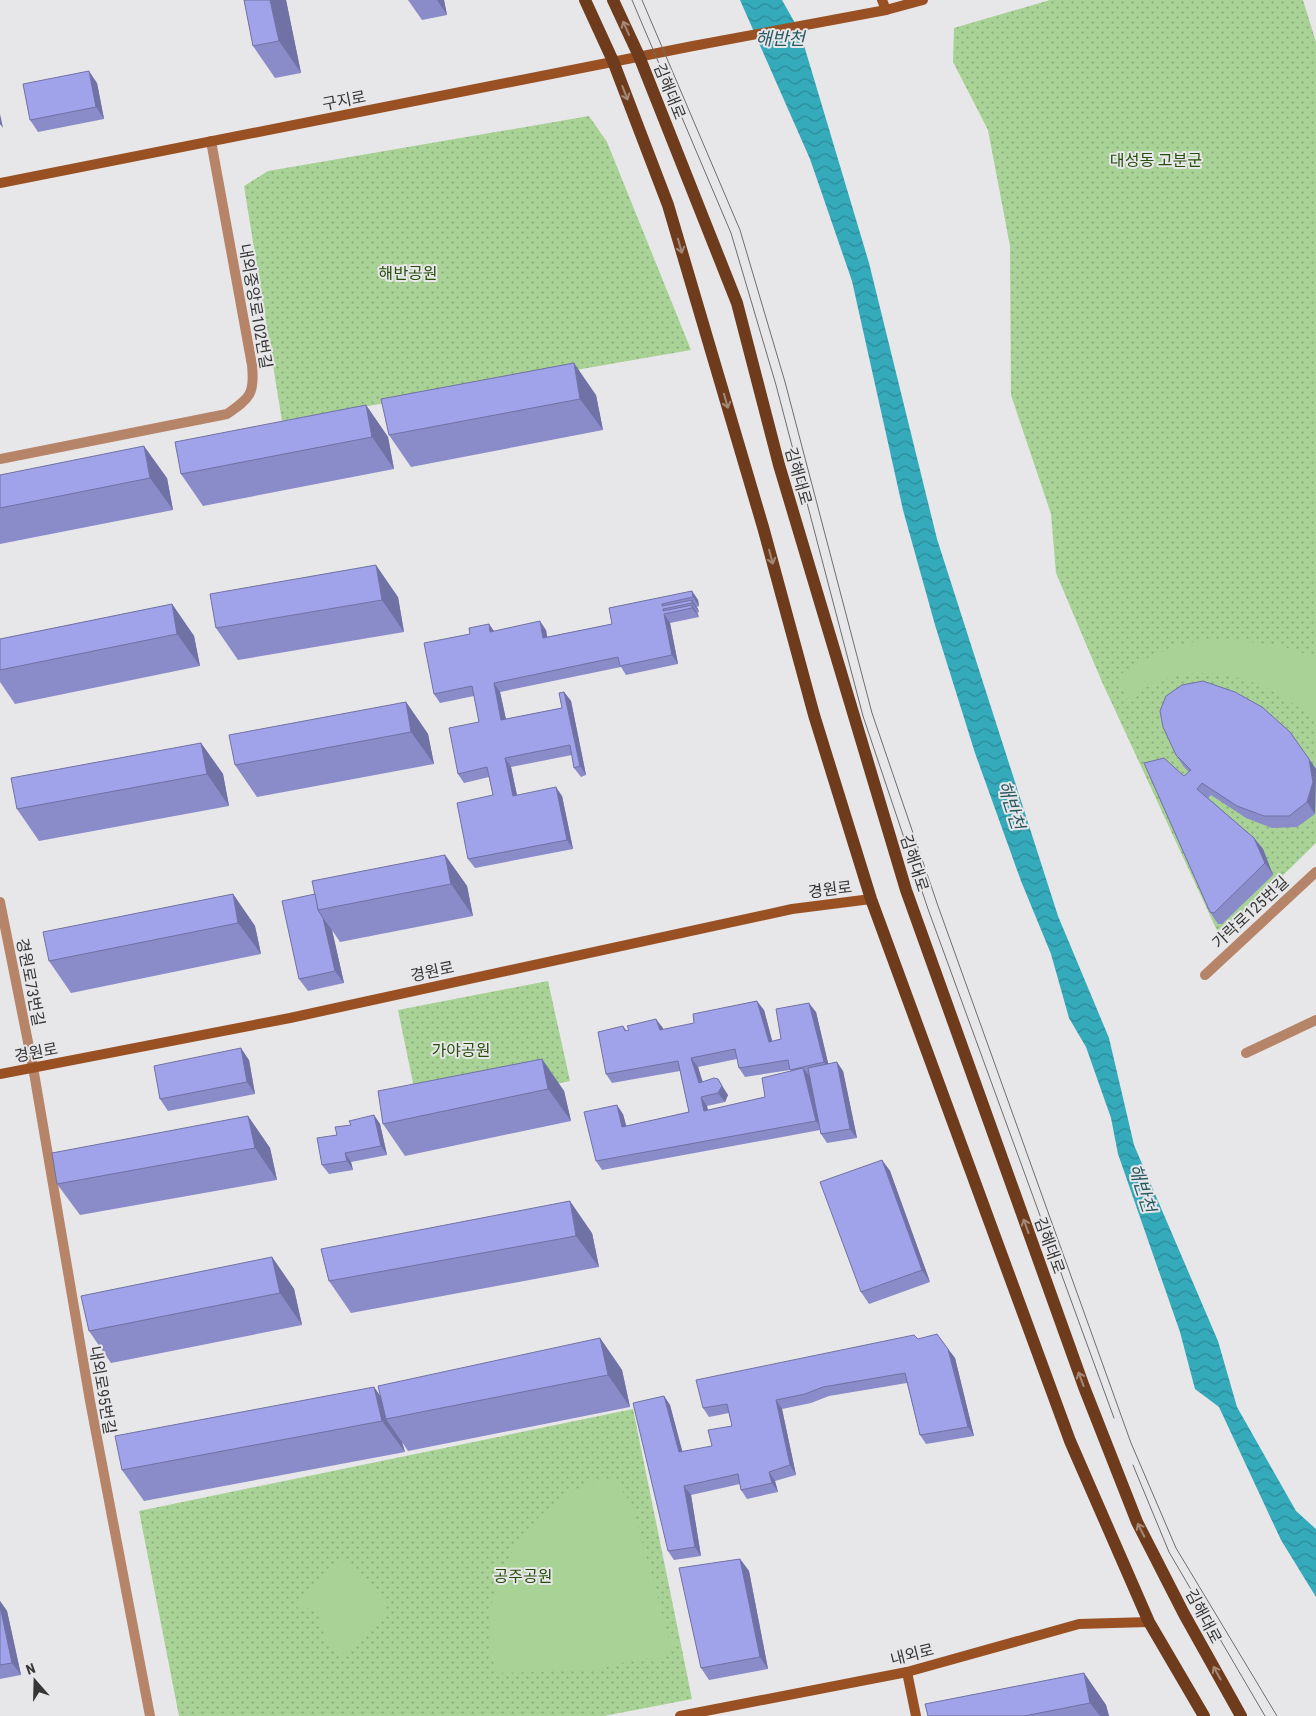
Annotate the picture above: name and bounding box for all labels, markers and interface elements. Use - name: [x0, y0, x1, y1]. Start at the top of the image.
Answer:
- one-way arrow: [620, 21, 630, 36]
- water label: 해반천: [755, 28, 807, 49]
- street label: 김해대로: [650, 60, 689, 122]
- one-way arrow: [621, 84, 630, 100]
- street label: 구지로: [321, 87, 368, 114]
- park label: 대성동 고분군: [1110, 151, 1202, 170]
- one-way arrow: [675, 237, 685, 253]
- street label: 내외중앙로102번길: [235, 242, 276, 370]
- park label: 해반공원: [379, 264, 437, 283]
- one-way arrow: [721, 393, 731, 409]
- street label: 김해대로: [781, 445, 816, 507]
- one-way arrow: [767, 549, 777, 565]
- water label: 해반천: [994, 778, 1030, 834]
- street label: 김해대로: [896, 832, 933, 894]
- street label: 가락로125번길: [1208, 872, 1292, 952]
- street label: 경원로: [807, 877, 853, 902]
- street label: 경원로73번길: [13, 936, 48, 1028]
- street label: 경원로: [409, 958, 456, 985]
- street label: 경원로: [13, 1039, 60, 1066]
- park label: 가야공원: [432, 1041, 490, 1060]
- water label: 해반천: [1125, 1161, 1161, 1217]
- street label: 김해대로: [1031, 1214, 1069, 1276]
- one-way arrow: [1021, 1219, 1030, 1234]
- street label: 내외로95번길: [85, 1344, 120, 1436]
- one-way arrow: [1076, 1372, 1085, 1387]
- one-way arrow: [1136, 1523, 1145, 1538]
- park label: 공주공원: [494, 1567, 552, 1586]
- street label: 김해대로: [1181, 1586, 1226, 1647]
- street label: 내외로: [888, 1640, 936, 1669]
- north arrow: [10, 1656, 60, 1706]
- text: N: [24, 1660, 37, 1678]
- one-way arrow: [1212, 1666, 1222, 1681]

